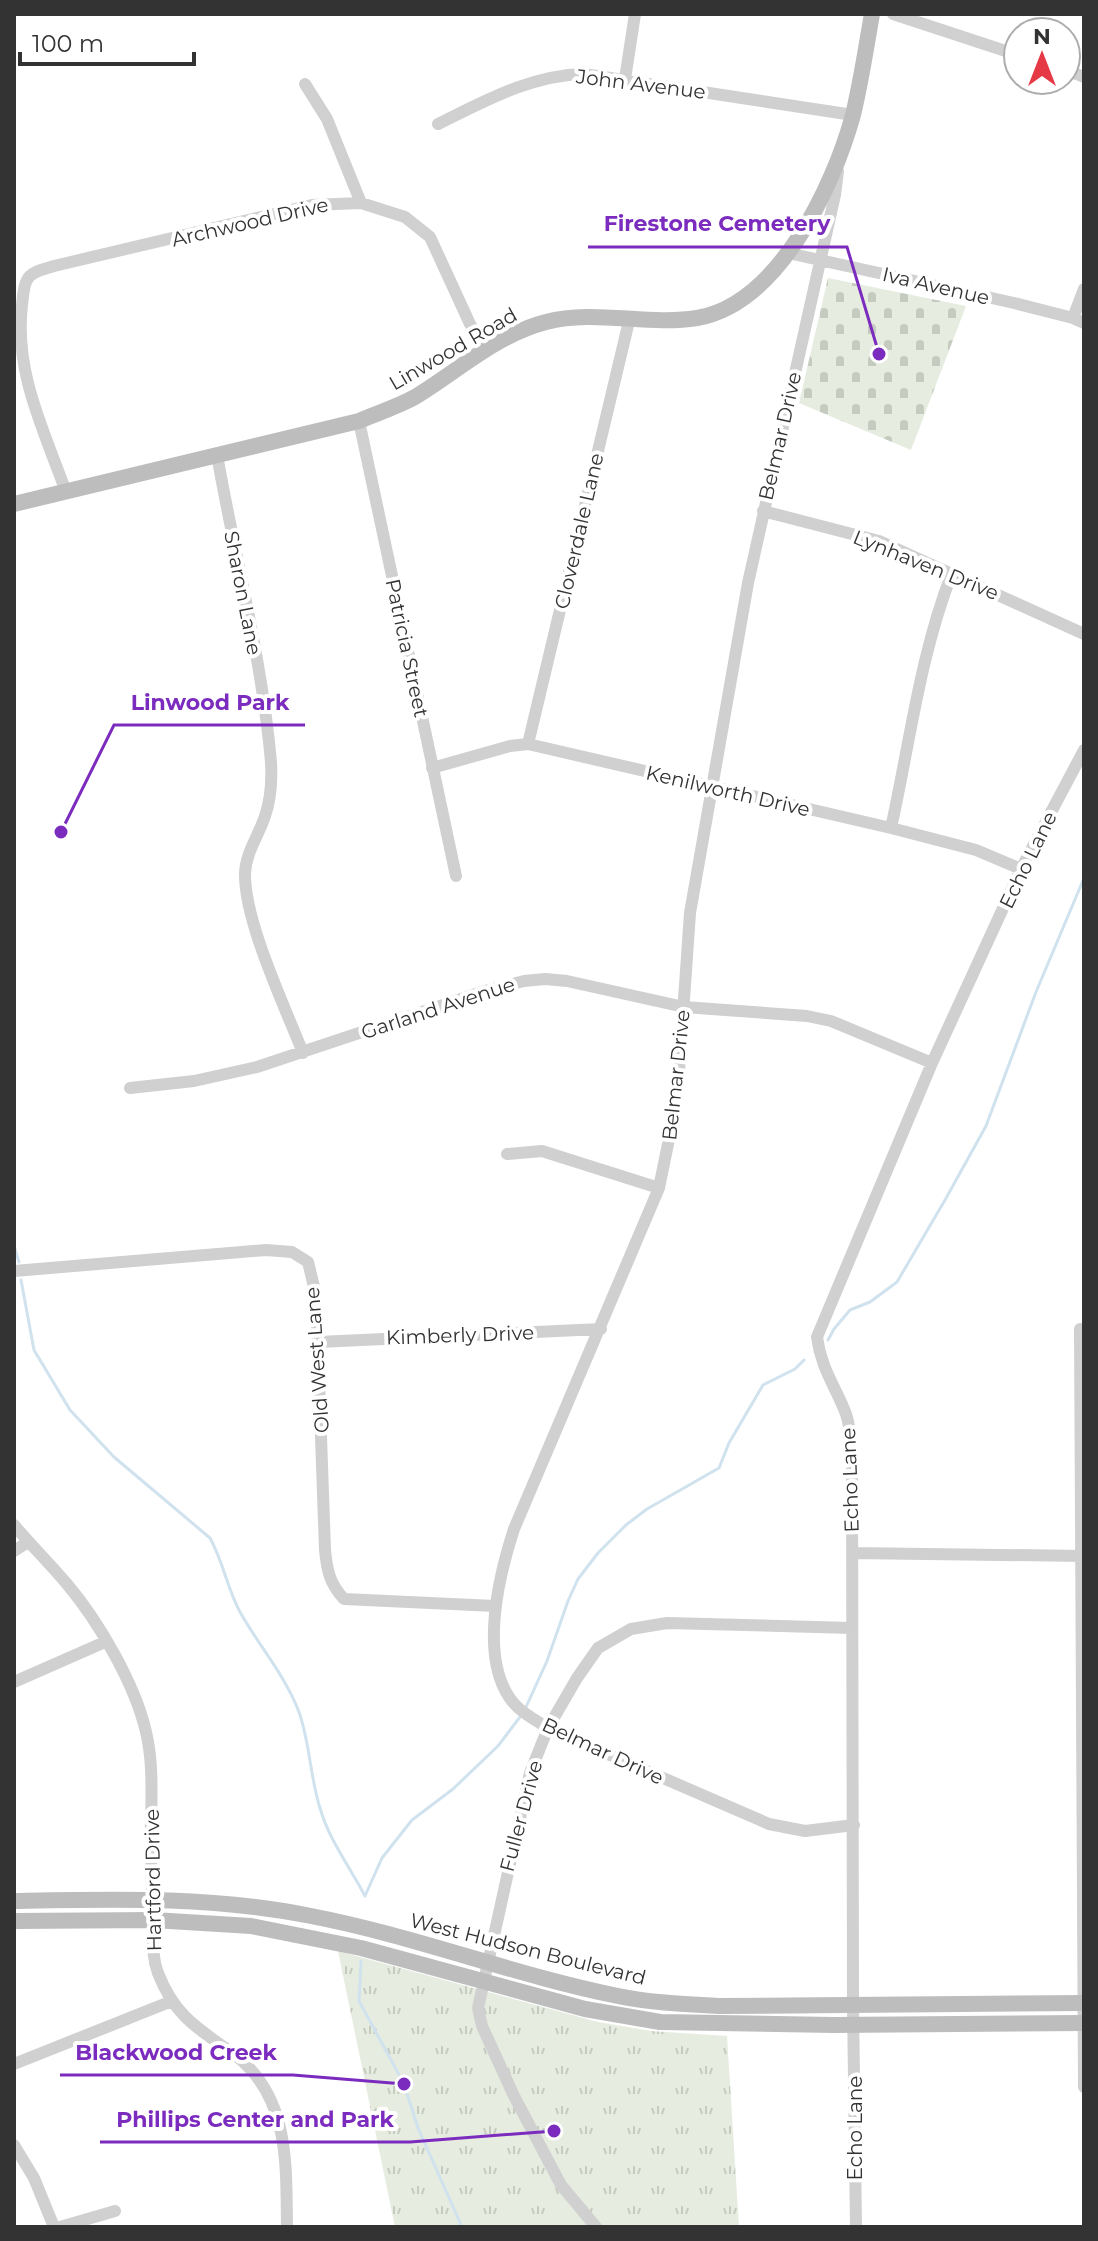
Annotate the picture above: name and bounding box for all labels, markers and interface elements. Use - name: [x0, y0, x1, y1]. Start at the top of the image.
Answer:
- scale bar: [20, 16, 194, 66]
- north arrow: [1002, 16, 1082, 96]
- text: N: [1033, 23, 1051, 50]
- text: 100 m: [32, 29, 104, 58]
- street label: John Avenue: [574, 64, 707, 104]
- street label: Archwood Drive: [169, 192, 331, 252]
- callout: Firestone Cemetery: [588, 201, 847, 247]
- text: Firestone Cemetery: [604, 210, 831, 237]
- street label: Iva Avenue: [880, 262, 992, 310]
- street label: Linwood Road: [385, 303, 521, 395]
- street label: Belmar Drive: [754, 369, 806, 503]
- street label: Cloverdale Lane: [549, 451, 609, 611]
- street label: Lynhaven Drive: [850, 525, 1002, 605]
- street label: Sharon Lane: [219, 529, 267, 657]
- street label: Patricia Street: [381, 576, 433, 720]
- callout: Linwood Park: [114, 679, 305, 725]
- text: Linwood Park: [131, 689, 290, 716]
- street label: Kenilworth Drive: [644, 760, 812, 822]
- street label: Echo Lane: [994, 808, 1062, 912]
- street label: Garland Avenue: [358, 972, 518, 1044]
- street label: Belmar Drive: [657, 1008, 695, 1142]
- street label: Old West Lane: [300, 1286, 334, 1434]
- street label: Kimberly Drive: [386, 1320, 534, 1350]
- street label: Echo Lane: [836, 1427, 864, 1533]
- street label: Belmar Drive: [538, 1712, 668, 1790]
- street label: Fuller Drive: [495, 1758, 547, 1874]
- street label: Hartford Drive: [140, 1809, 166, 1951]
- street label: West Hudson Boulevard: [407, 1908, 649, 1990]
- callout: Blackwood Creek: [60, 2029, 293, 2075]
- text: Blackwood Creek: [75, 2039, 277, 2066]
- street label: Echo Lane: [843, 2076, 867, 2180]
- callout: Phillips Center and Park: [100, 2096, 410, 2142]
- text: Phillips Center and Park: [116, 2106, 394, 2133]

